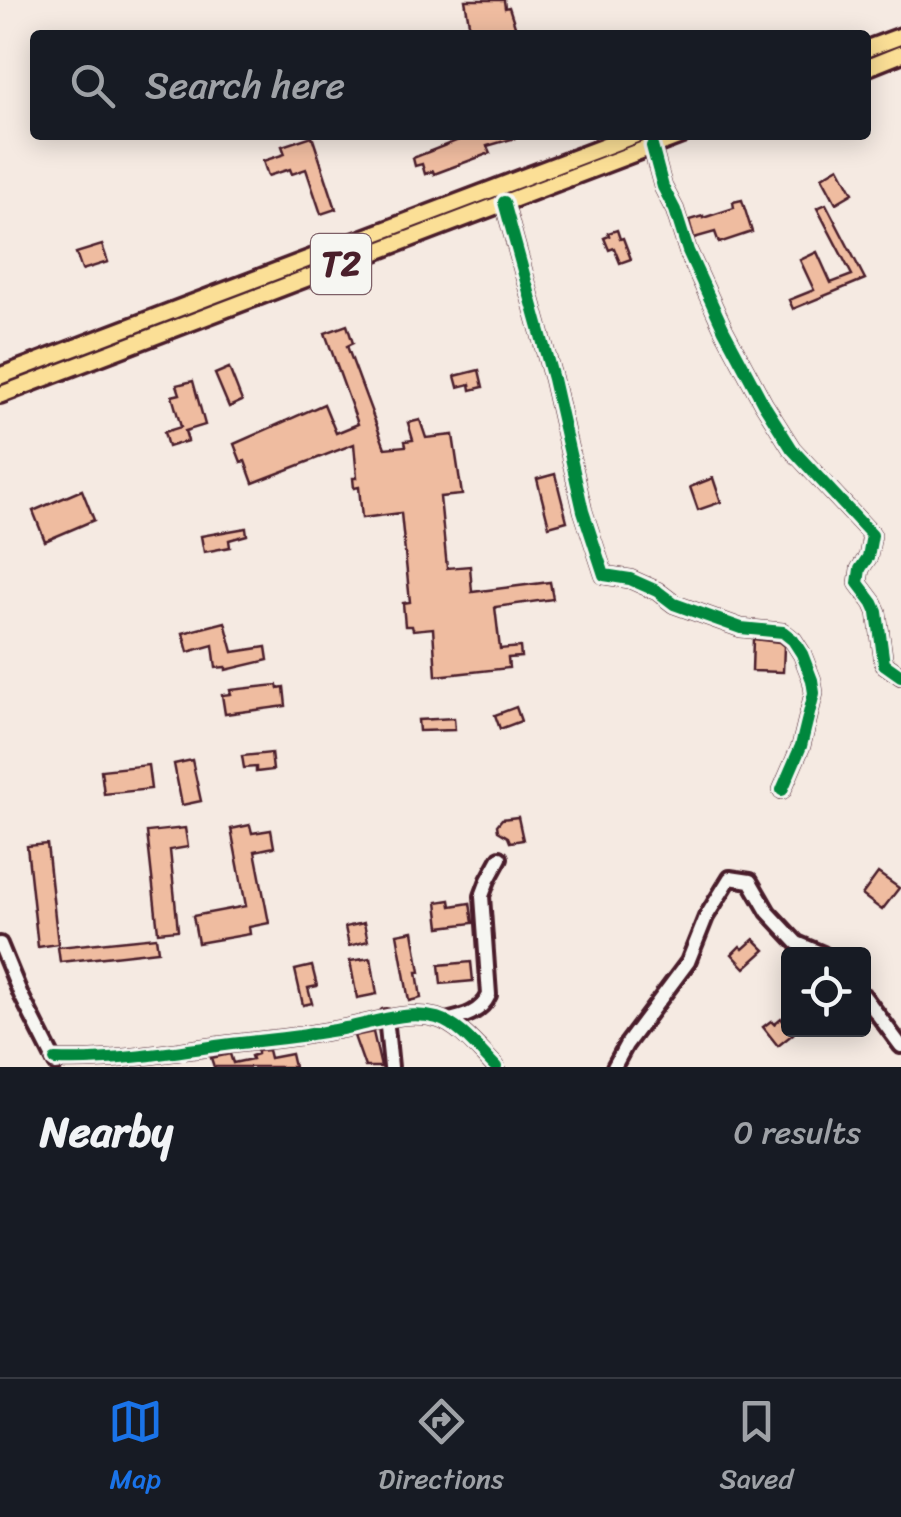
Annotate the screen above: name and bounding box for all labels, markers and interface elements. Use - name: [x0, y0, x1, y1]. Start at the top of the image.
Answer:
- search box: [30, 30, 871, 140]
- text: Search here: [145, 52, 345, 119]
- icon: search: [65, 58, 120, 113]
- road number: T2: [311, 234, 371, 294]
- map controls: [781, 947, 871, 1037]
- button: locate: [781, 947, 871, 1037]
- text: Nearby: [40, 1095, 173, 1169]
- text: 0 results: [733, 1104, 861, 1161]
- tab: Map: [108, 1394, 163, 1503]
- tab: Directions: [378, 1394, 504, 1503]
- tab: Saved: [719, 1394, 793, 1503]

